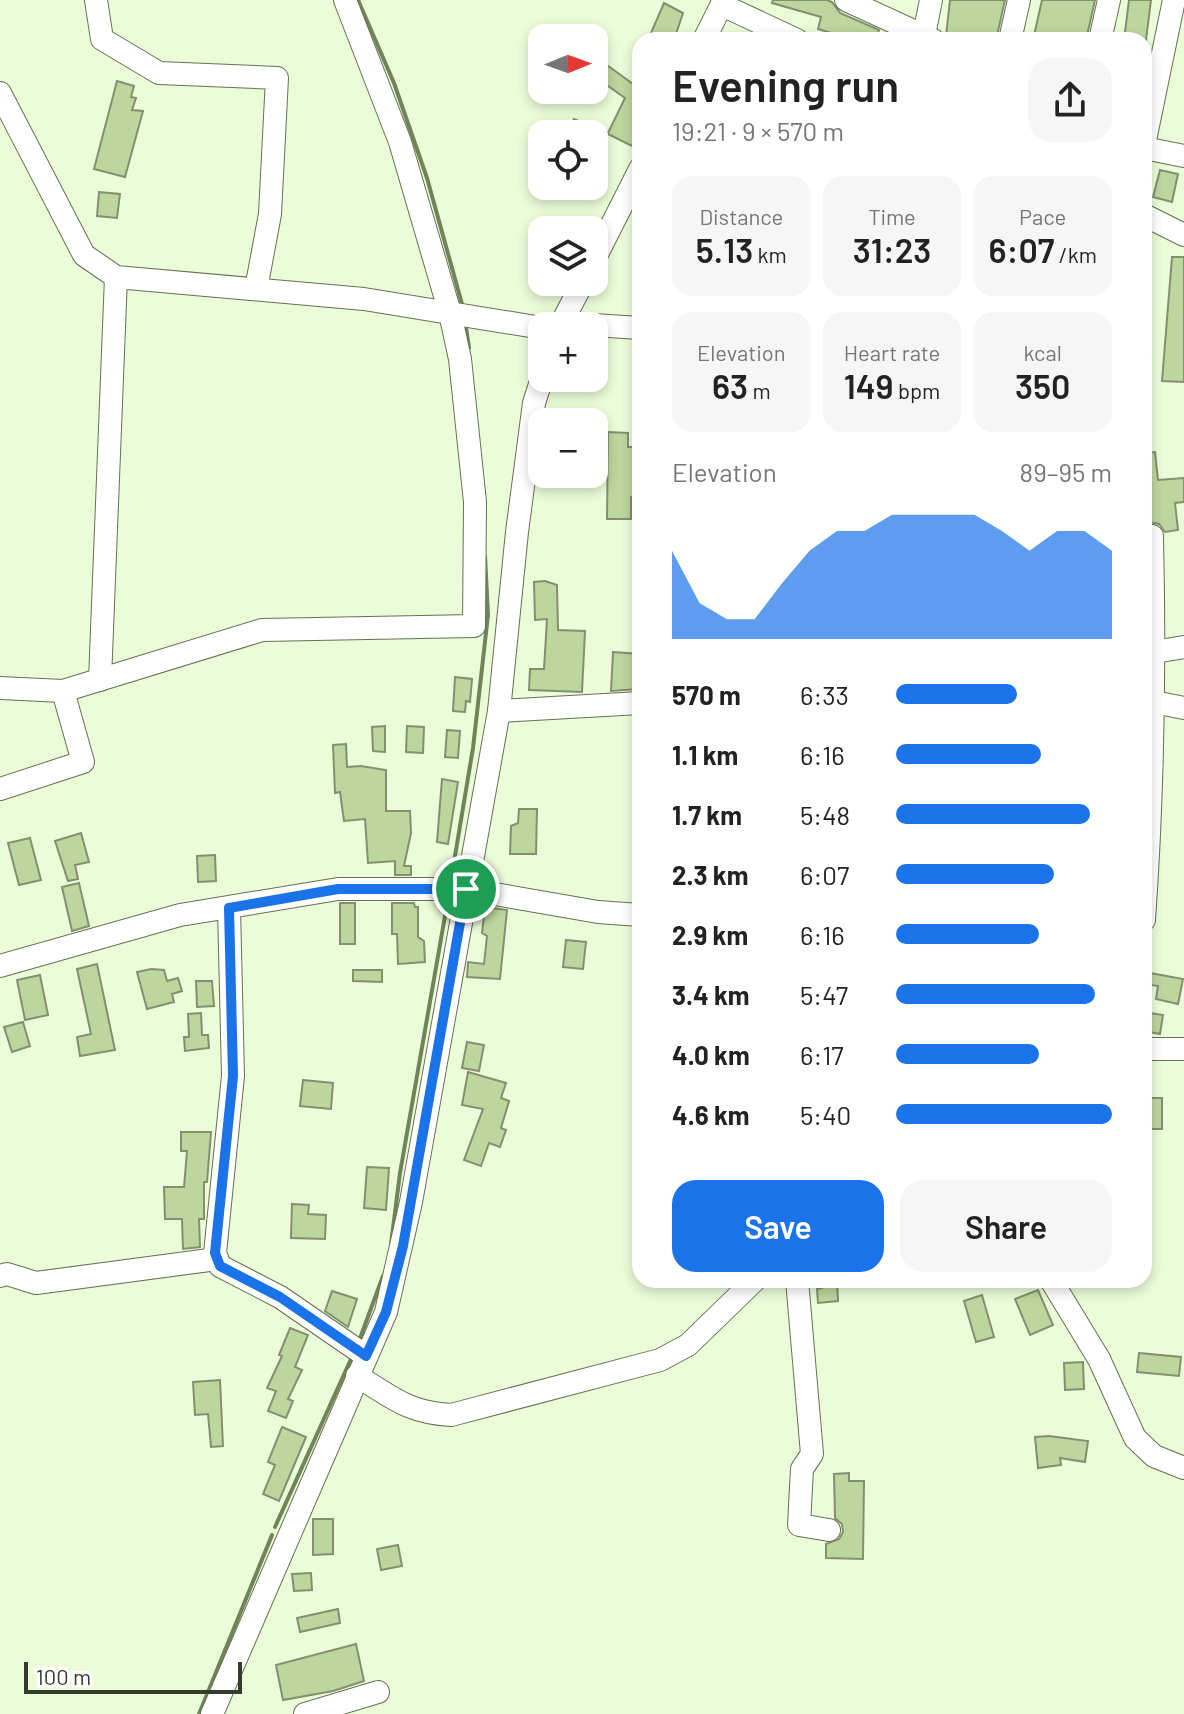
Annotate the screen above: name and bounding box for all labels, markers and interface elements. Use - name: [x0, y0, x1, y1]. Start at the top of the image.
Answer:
- north arrow: [528, 24, 608, 104]
- map controls: [528, 24, 608, 488]
- text: Evening run: [672, 58, 899, 111]
- button: share: [1028, 58, 1112, 142]
- text: 19:21 · 9 × 570 m: [672, 115, 844, 146]
- button: locate: [528, 120, 608, 200]
- text: Distance: [699, 203, 783, 229]
- text: Time: [868, 203, 916, 229]
- text: Pace: [1019, 203, 1066, 229]
- button: layers: [528, 216, 608, 296]
- text: 5.13: [696, 229, 753, 270]
- text: 31:23: [853, 229, 931, 270]
- text: 6:07: [988, 229, 1054, 270]
- text: km: [753, 241, 787, 267]
- text: /km: [1054, 241, 1097, 267]
- button: +: [528, 312, 608, 392]
- text: Elevation: [697, 339, 786, 365]
- text: Heart rate: [844, 339, 940, 365]
- text: kcal: [1023, 339, 1062, 365]
- text: 63: [712, 365, 748, 406]
- text: 149: [844, 365, 894, 406]
- text: 350: [1015, 365, 1070, 406]
- text: m: [748, 377, 771, 403]
- text: bpm: [894, 377, 940, 403]
- button: −: [528, 408, 608, 488]
- text: Elevation: [672, 456, 777, 487]
- text: 89–95 m: [1020, 456, 1112, 487]
- text: 570 m: [672, 679, 741, 710]
- text: 6:33: [800, 679, 849, 710]
- text: 1.1 km: [672, 739, 738, 770]
- text: 6:16: [800, 739, 845, 770]
- text: 1.7 km: [672, 799, 742, 830]
- text: 5:48: [800, 799, 850, 830]
- pin: [432, 855, 500, 923]
- text: 2.3 km: [672, 859, 748, 890]
- text: 6:07: [800, 859, 849, 890]
- icon: arrive: [444, 867, 488, 911]
- text: 2.9 km: [672, 919, 748, 950]
- text: 6:16: [800, 919, 845, 950]
- text: 3.4 km: [672, 979, 750, 1010]
- text: 5:47: [800, 979, 848, 1010]
- text: 4.0 km: [672, 1039, 750, 1070]
- text: 6:17: [800, 1039, 844, 1070]
- text: 4.6 km: [672, 1099, 749, 1130]
- text: 5:40: [800, 1099, 851, 1130]
- button: Save: [672, 1180, 884, 1272]
- button: Share: [900, 1180, 1112, 1272]
- scale bar: [24, 1658, 242, 1694]
- text: 100 m: [36, 1663, 91, 1689]

